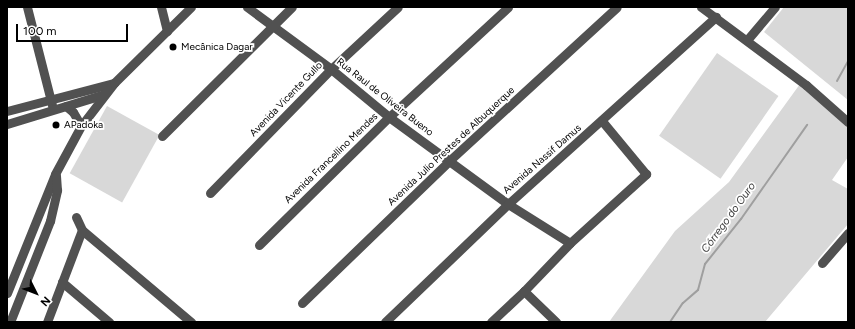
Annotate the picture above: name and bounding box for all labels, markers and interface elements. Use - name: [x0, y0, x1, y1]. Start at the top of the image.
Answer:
- scale bar: [18, 16, 130, 42]
- text: 100 m: [23, 24, 57, 38]
- place label: Mecânica Dagar: [181, 41, 253, 53]
- marker: Mecânica Dagar: [168, 42, 178, 52]
- street label: Rua Raul de Oliveira Bueno: [334, 56, 436, 138]
- street label: Avenida Vicente Gullo: [247, 59, 325, 139]
- street label: Avenida Julio Prestes de Albuquerque: [385, 84, 517, 208]
- street label: Avenida Francellino Mendes: [282, 110, 380, 206]
- place label: APadoka: [64, 119, 103, 131]
- marker: APadoka: [51, 120, 61, 130]
- street label: Avenida Nassif Damus: [500, 122, 584, 196]
- water label: Córrego do Ouro: [699, 180, 759, 256]
- north arrow: [16, 273, 56, 313]
- text: N: [38, 294, 53, 309]

